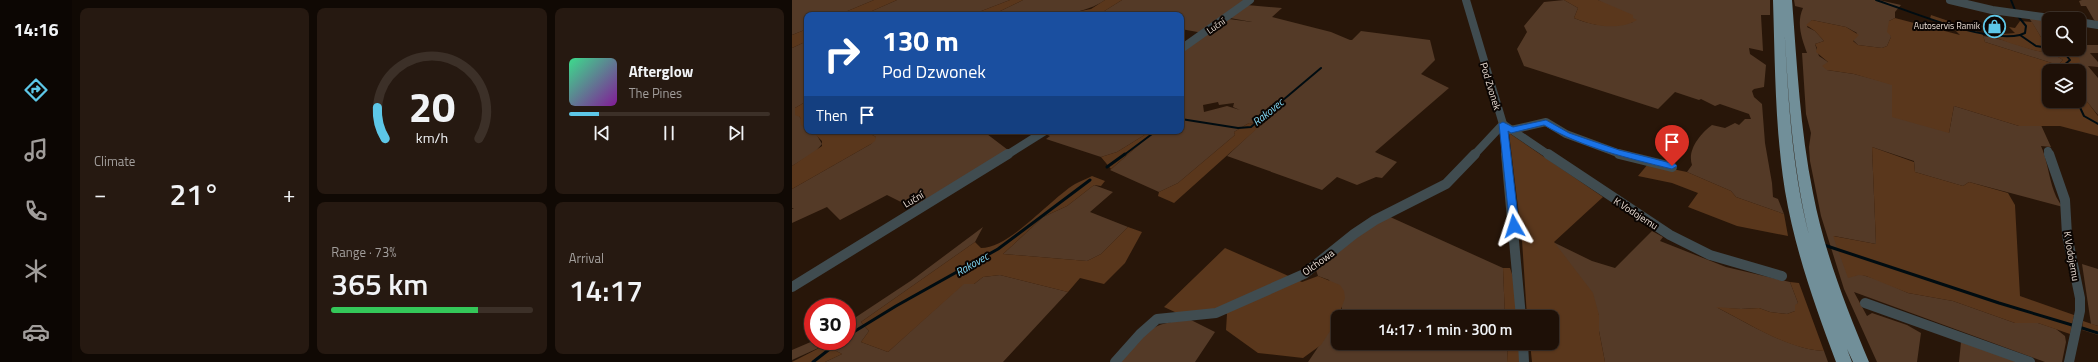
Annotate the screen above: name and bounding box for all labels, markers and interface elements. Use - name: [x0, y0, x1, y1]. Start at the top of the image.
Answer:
- map controls: [2042, 12, 2086, 108]
- button: search: [2042, 12, 2086, 56]
- shop icon: Autoservis Ramik: [1982, 13, 2008, 39]
- street label: Luční: [1204, 14, 1228, 37]
- text: 14:16: [14, 16, 58, 43]
- text: 130 m: [882, 19, 959, 62]
- place label: Autoservis Ramik: [1914, 19, 1981, 32]
- icon: right: [816, 28, 868, 80]
- text: Pod Dzwonek: [882, 58, 986, 85]
- text: Afterglow: [629, 60, 693, 83]
- street label: Pod Zvonek: [1476, 60, 1505, 112]
- button: layers: [2042, 64, 2086, 108]
- text: 20: [409, 75, 455, 138]
- icon: directions: [22, 76, 50, 104]
- text: The Pines: [629, 83, 682, 103]
- water label: Rakovec: [1249, 93, 1288, 130]
- text: Then: [816, 104, 848, 127]
- icon: arrive: [856, 104, 878, 126]
- icon: previous: [591, 122, 613, 144]
- icon: pause: [658, 122, 680, 144]
- icon: next: [725, 122, 747, 144]
- pin: [1655, 125, 1689, 166]
- text: km/h: [416, 126, 448, 148]
- icon: arrive: [1661, 131, 1683, 153]
- icon: music: [22, 136, 50, 164]
- text: Climate: [94, 151, 135, 171]
- text: 21°: [169, 171, 220, 217]
- text: −: [94, 177, 106, 211]
- text: +: [283, 177, 295, 211]
- street label: Luční: [900, 187, 927, 212]
- street label: K Vodojemu: [1611, 193, 1661, 233]
- icon: phone: [22, 197, 50, 225]
- position arrow: [1493, 205, 1535, 247]
- street label: K Vodojemu: [2060, 230, 2083, 282]
- text: Range · 73%: [331, 242, 396, 262]
- street label: Olchowa: [1299, 246, 1337, 279]
- water label: Rakovec: [952, 247, 993, 280]
- text: Arrival: [569, 248, 604, 268]
- icon: climate: [22, 257, 50, 285]
- text: 365 km: [331, 261, 428, 307]
- text: 14:17: [569, 267, 643, 313]
- speed limit sign: 30: [804, 298, 856, 350]
- icon: car: [22, 318, 50, 346]
- text: 14:17 · 1 min · 300 m: [1378, 318, 1512, 341]

